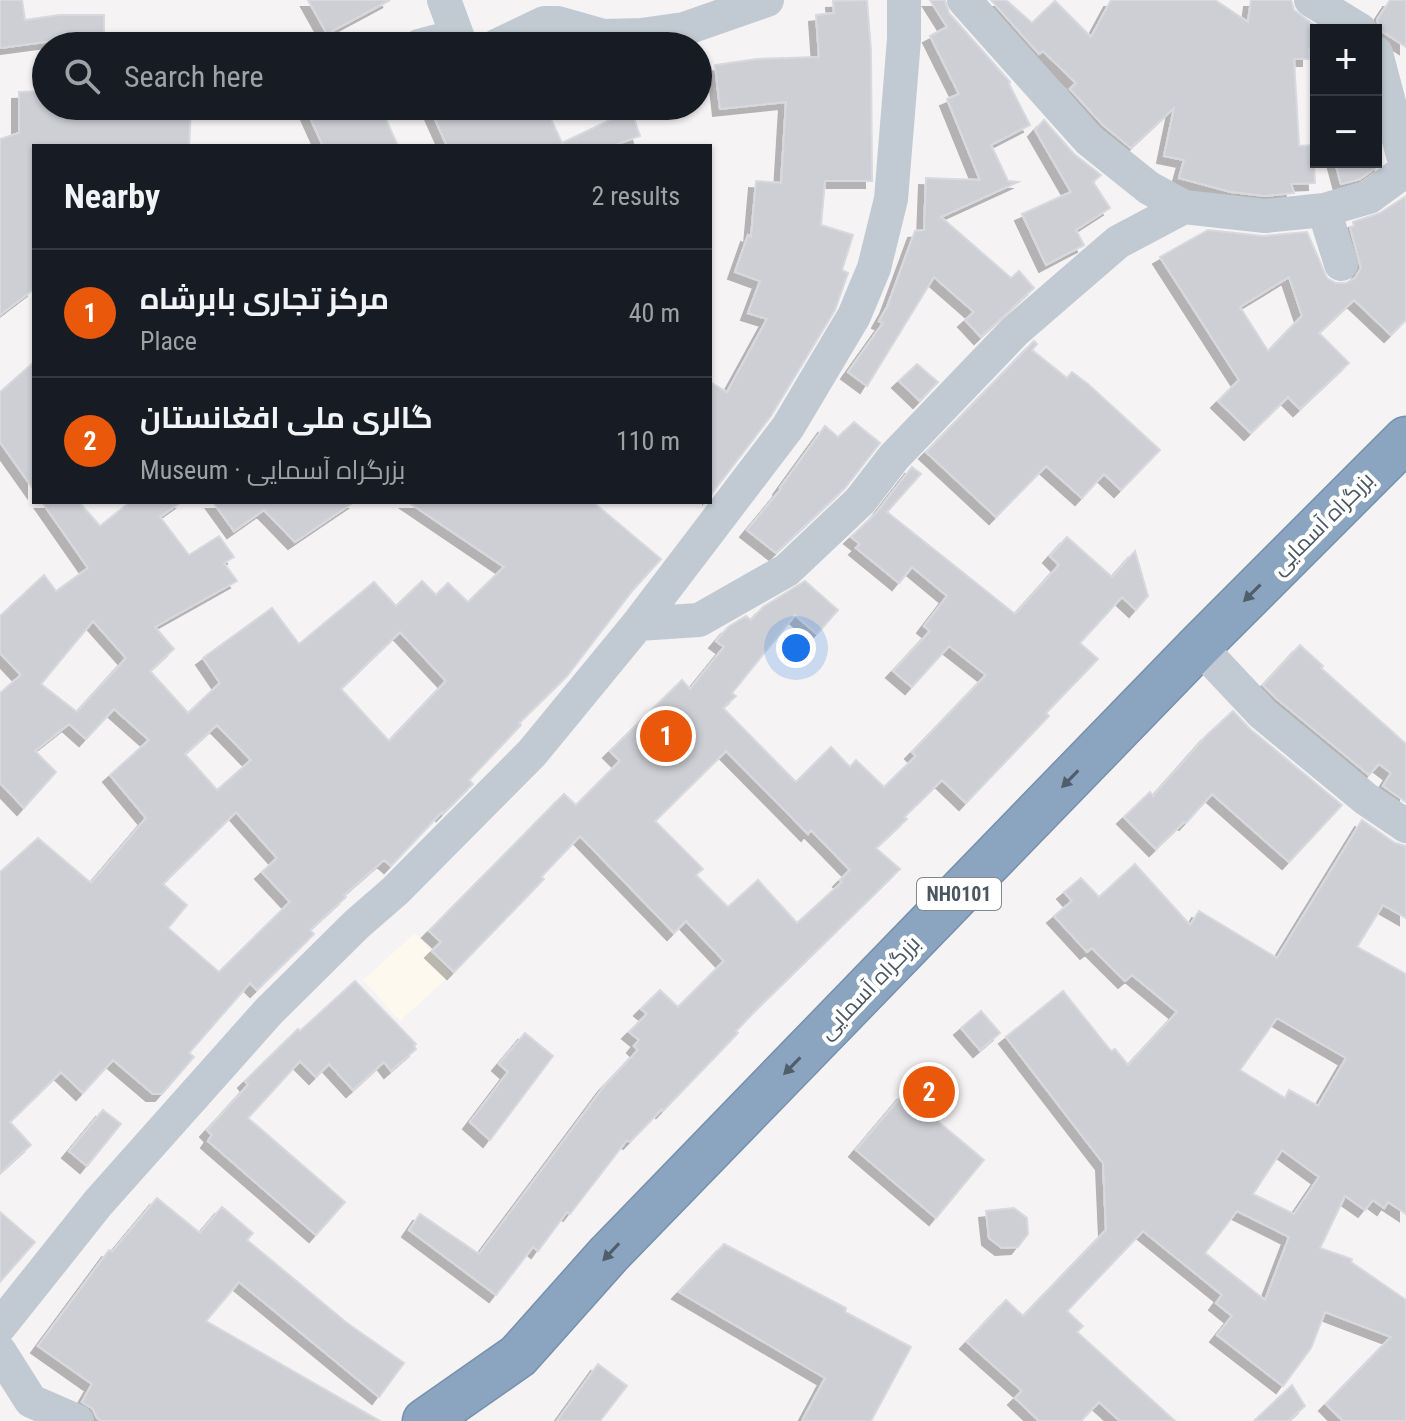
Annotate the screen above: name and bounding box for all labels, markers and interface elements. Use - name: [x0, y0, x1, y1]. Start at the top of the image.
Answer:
- map controls: [1310, 24, 1382, 168]
- button: +: [1310, 24, 1382, 96]
- search box: [32, 32, 712, 120]
- icon: search: [60, 54, 104, 98]
- text: Search here: [124, 59, 264, 94]
- button: −: [1310, 96, 1382, 168]
- text: Nearby: [64, 176, 160, 216]
- text: 2 results: [591, 181, 680, 211]
- text: مرکز تجاری بابرشاه: [140, 281, 389, 316]
- text: 1: [83, 298, 97, 328]
- text: 40 m: [629, 298, 680, 328]
- text: Place: [140, 326, 197, 356]
- text: گالری ملی افغانستان: [140, 400, 433, 435]
- text: 2: [83, 426, 97, 456]
- text: 110 m: [616, 426, 680, 456]
- text: Museum · بزرگراه آسمایی: [140, 455, 405, 485]
- street label: بزرگراه آسمایی: [1266, 467, 1379, 580]
- one-way arrow: [1243, 583, 1262, 602]
- your location: [776, 628, 816, 668]
- pin: 1: [640, 706, 692, 766]
- one-way arrow: [1062, 769, 1080, 788]
- road number: NH0101: [917, 878, 1001, 910]
- street label: بزرگراه آسمایی: [814, 930, 926, 1045]
- one-way arrow: [783, 1056, 801, 1075]
- pin: 2: [903, 1062, 955, 1122]
- one-way arrow: [602, 1243, 620, 1262]

